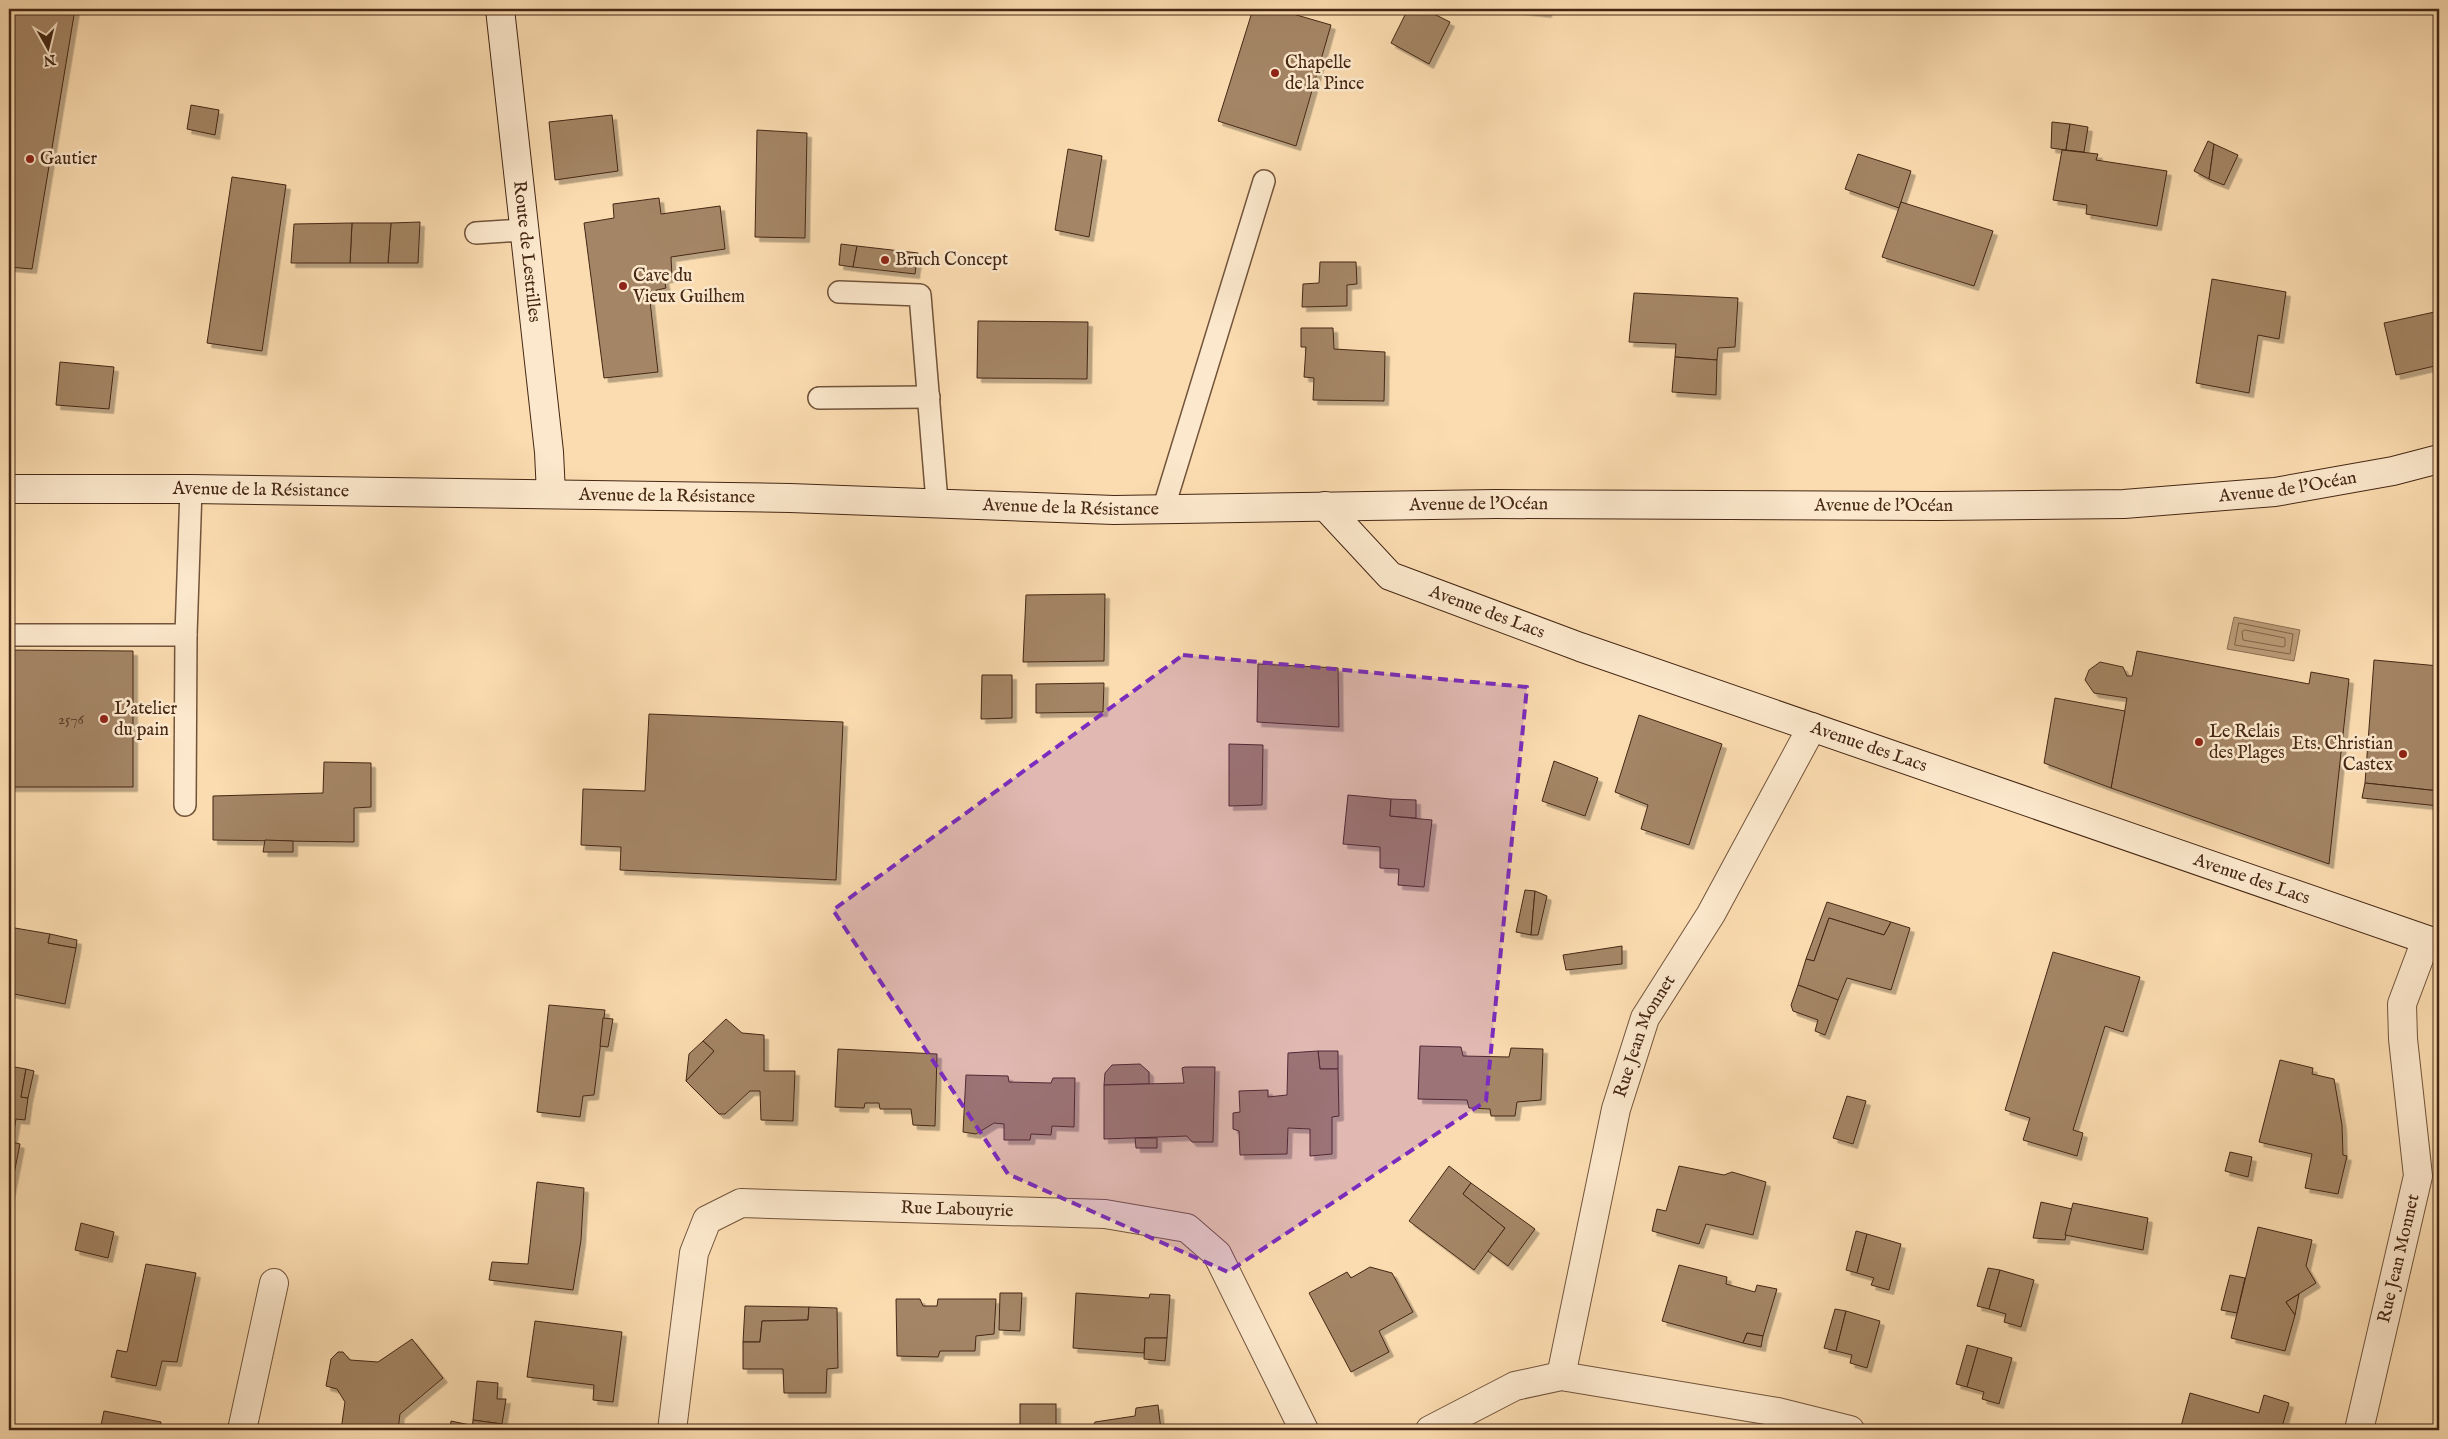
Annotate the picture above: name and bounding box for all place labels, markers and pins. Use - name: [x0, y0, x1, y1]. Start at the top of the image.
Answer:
- place label: Chapelle de la Pince: [1285, 52, 1364, 96]
- marker: Chapelle de la Pince: [1269, 67, 1281, 79]
- place label: Gautier: [40, 148, 98, 171]
- marker: Gautier: [24, 153, 36, 165]
- place label: Bruch Concept: [895, 249, 1008, 272]
- marker: Bruch Concept: [879, 254, 891, 266]
- place label: Cave du Vieux Guilhem: [632, 265, 745, 309]
- marker: Cave du Vieux Guilhem: [617, 280, 629, 292]
- place label: L'atelier du pain: [114, 698, 178, 742]
- marker: L'atelier du pain: [98, 713, 110, 725]
- place label: Le Relais des Plages: [2209, 721, 2285, 765]
- place label: Ets. Christian Castex: [2292, 733, 2393, 777]
- marker: Le Relais des Plages: [2193, 736, 2205, 748]
- marker: Ets. Christian Castex: [2397, 748, 2409, 760]

